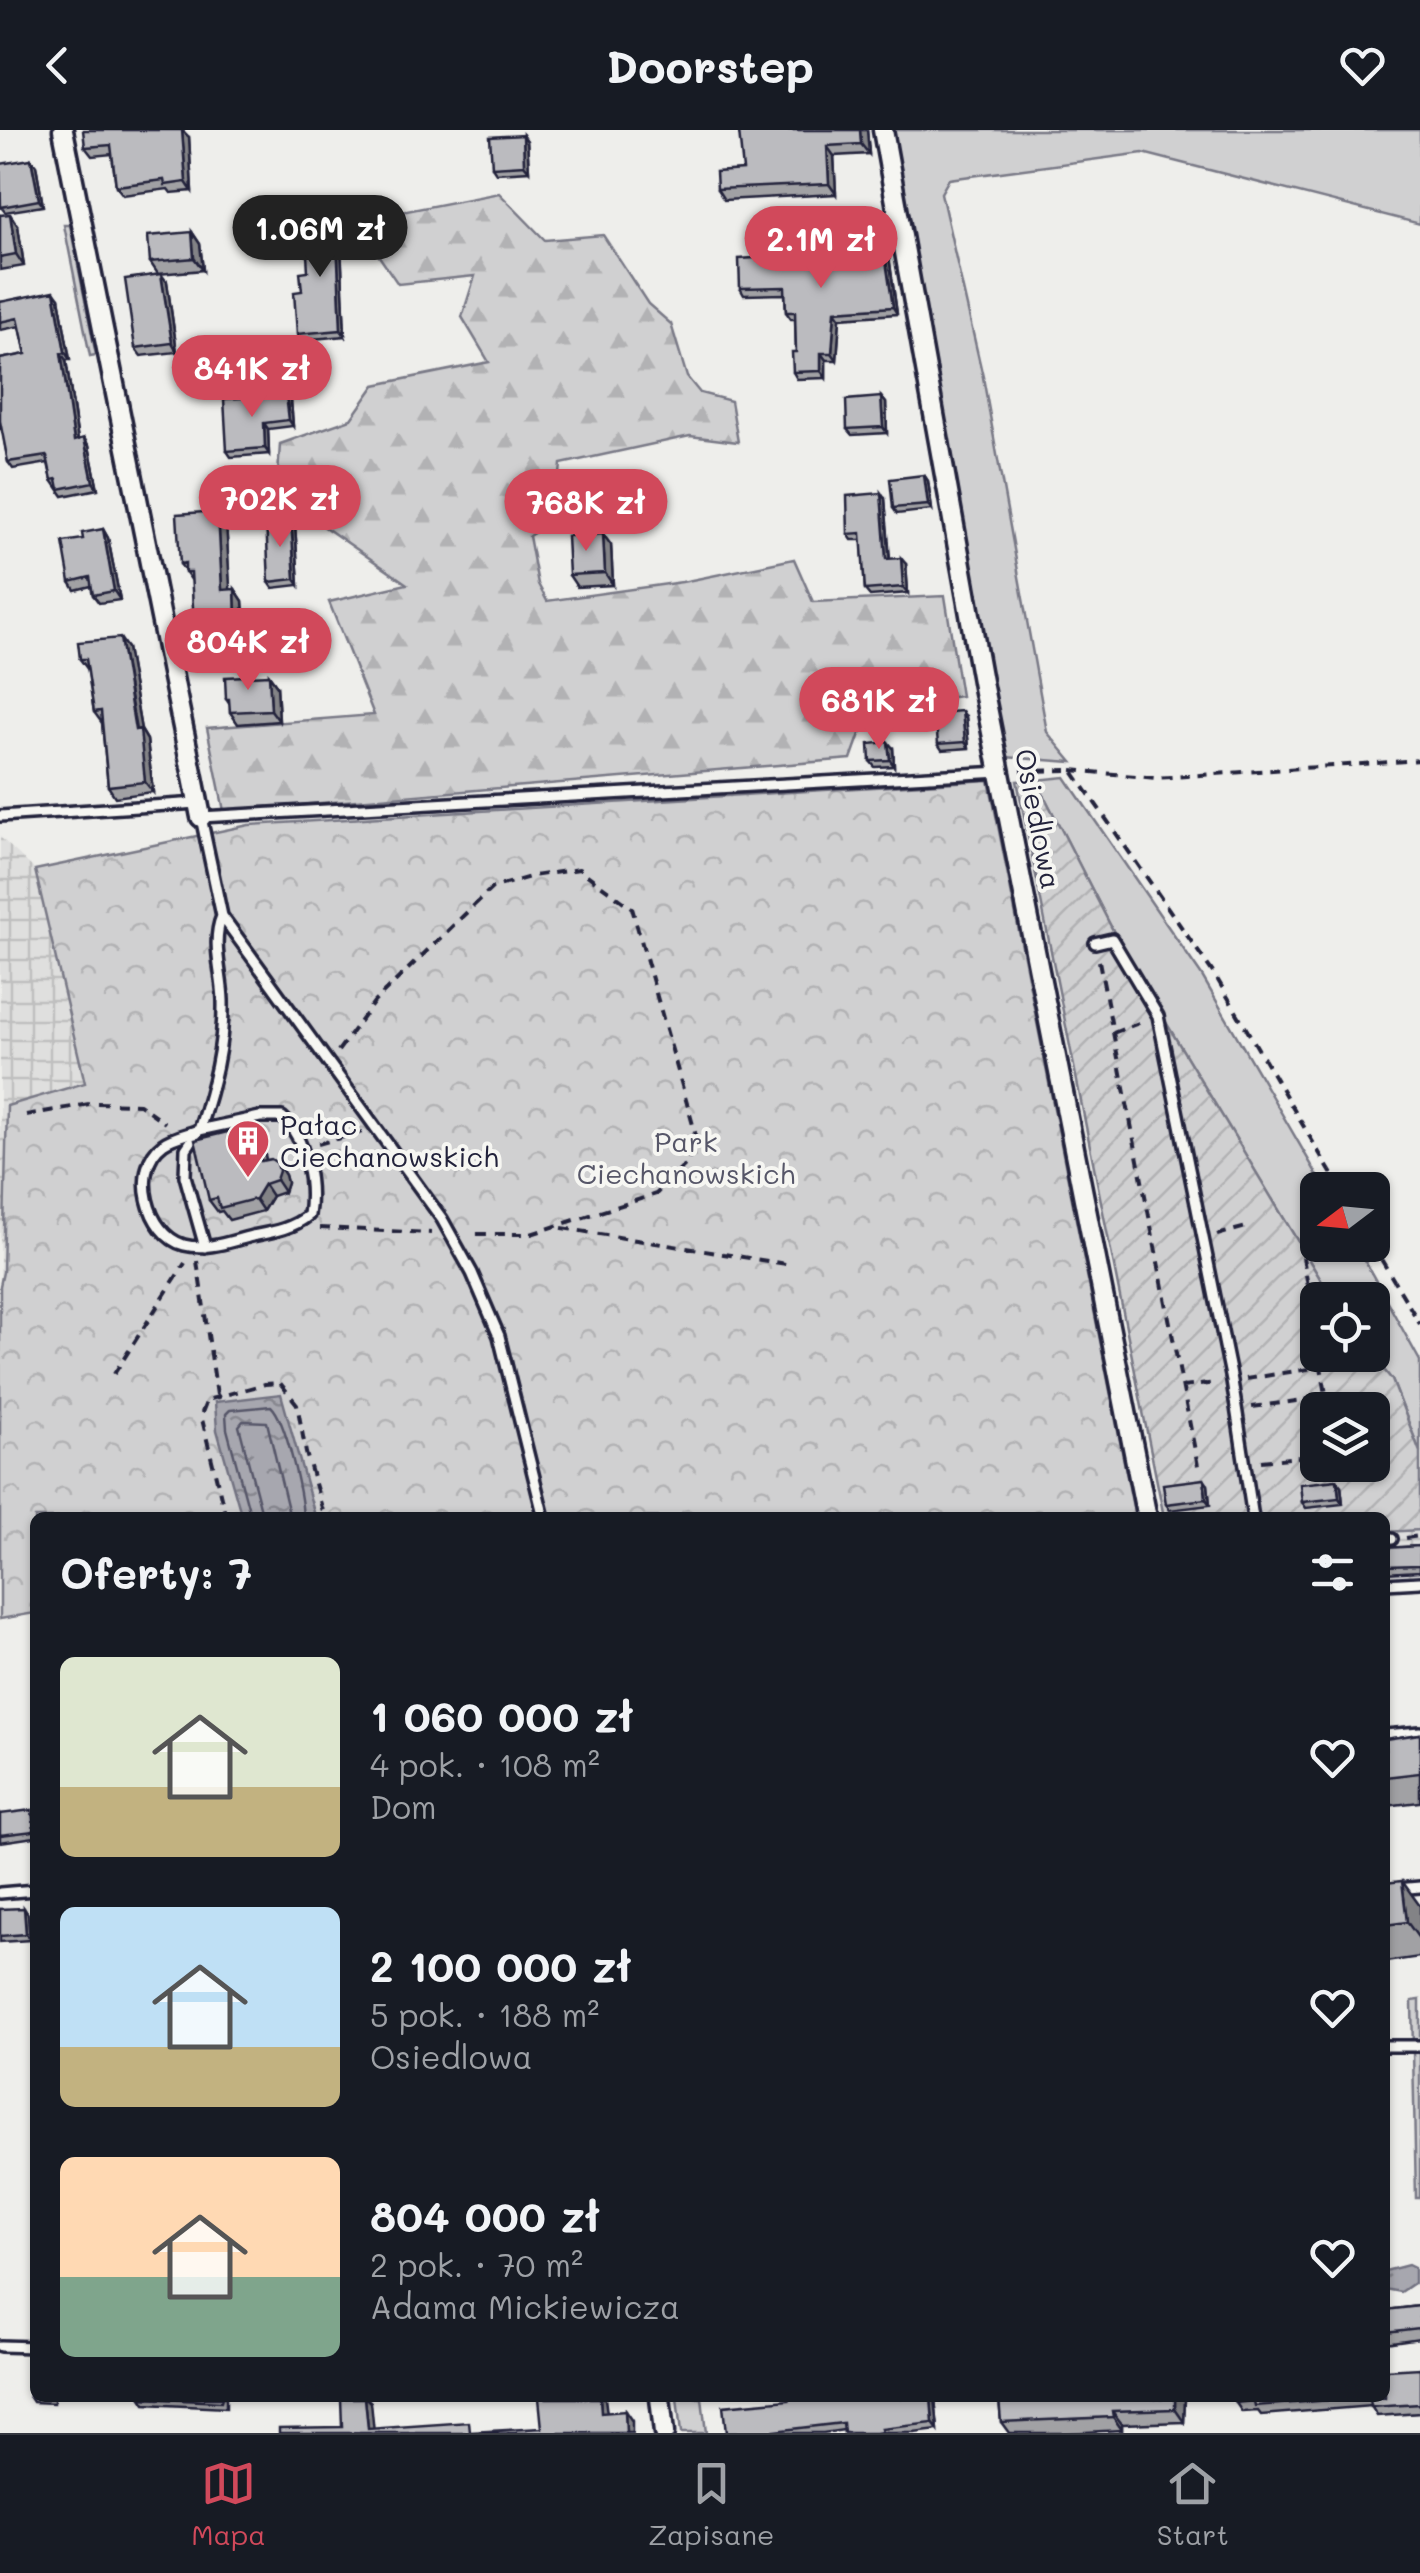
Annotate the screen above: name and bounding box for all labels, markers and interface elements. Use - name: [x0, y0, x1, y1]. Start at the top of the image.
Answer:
- text: Doorstep: [606, 36, 814, 94]
- icon: back: [30, 38, 85, 93]
- icon: heart: [1335, 38, 1390, 93]
- pin: 1.06M zł: [217, 195, 423, 280]
- text: 1.06M zł: [255, 206, 385, 248]
- pin: 2.1M zł: [729, 206, 913, 291]
- text: 2.1M zł: [767, 217, 875, 259]
- pin: 841K zł: [160, 335, 344, 420]
- text: 841K zł: [194, 346, 310, 388]
- pin: 702K zł: [188, 465, 372, 550]
- pin: 768K zł: [494, 469, 678, 554]
- text: 702K zł: [221, 476, 339, 518]
- text: 768K zł: [526, 480, 646, 522]
- pin: 804K zł: [156, 608, 340, 693]
- text: 804K zł: [187, 619, 309, 661]
- pin: 681K zł: [787, 667, 971, 752]
- text: 681K zł: [821, 678, 937, 720]
- street label: Osiedlowa: [1008, 746, 1070, 892]
- place label: Pałac Ciechanowskich: [280, 1106, 499, 1174]
- building icon: Pałac Ciechanowskich: [225, 1118, 271, 1179]
- park label: Park Ciechanowskich: [577, 1123, 795, 1191]
- north arrow: [1300, 1172, 1390, 1262]
- map controls: [1300, 1172, 1390, 1482]
- button: locate: [1300, 1282, 1390, 1372]
- button: layers: [1300, 1392, 1390, 1482]
- text: Oferty: 7: [60, 1545, 252, 1600]
- icon: filters: [1305, 1545, 1360, 1600]
- text: 1 060 000 zł: [370, 1688, 633, 1743]
- icon: home: [140, 1697, 260, 1817]
- icon: heart: [1305, 1730, 1360, 1785]
- text: 4 pok. · 108 m²: [370, 1743, 600, 1785]
- text: Dom: [370, 1785, 436, 1827]
- text: 2 100 000 zł: [370, 1938, 631, 1993]
- icon: home: [140, 1947, 260, 2067]
- icon: heart: [1305, 1980, 1360, 2035]
- text: 5 pok. · 188 m²: [370, 1993, 599, 2035]
- text: Osiedlowa: [370, 2035, 533, 2077]
- text: 804 000 zł: [370, 2188, 600, 2243]
- icon: home: [140, 2197, 260, 2317]
- icon: heart: [1305, 2230, 1360, 2285]
- text: 2 pok. · 70 m²: [370, 2243, 583, 2285]
- text: Adama Mickiewicza: [370, 2285, 680, 2327]
- tab: Mapa: [191, 2456, 266, 2552]
- tab: Zapisane: [648, 2456, 774, 2552]
- tab: Start: [1157, 2456, 1229, 2552]

